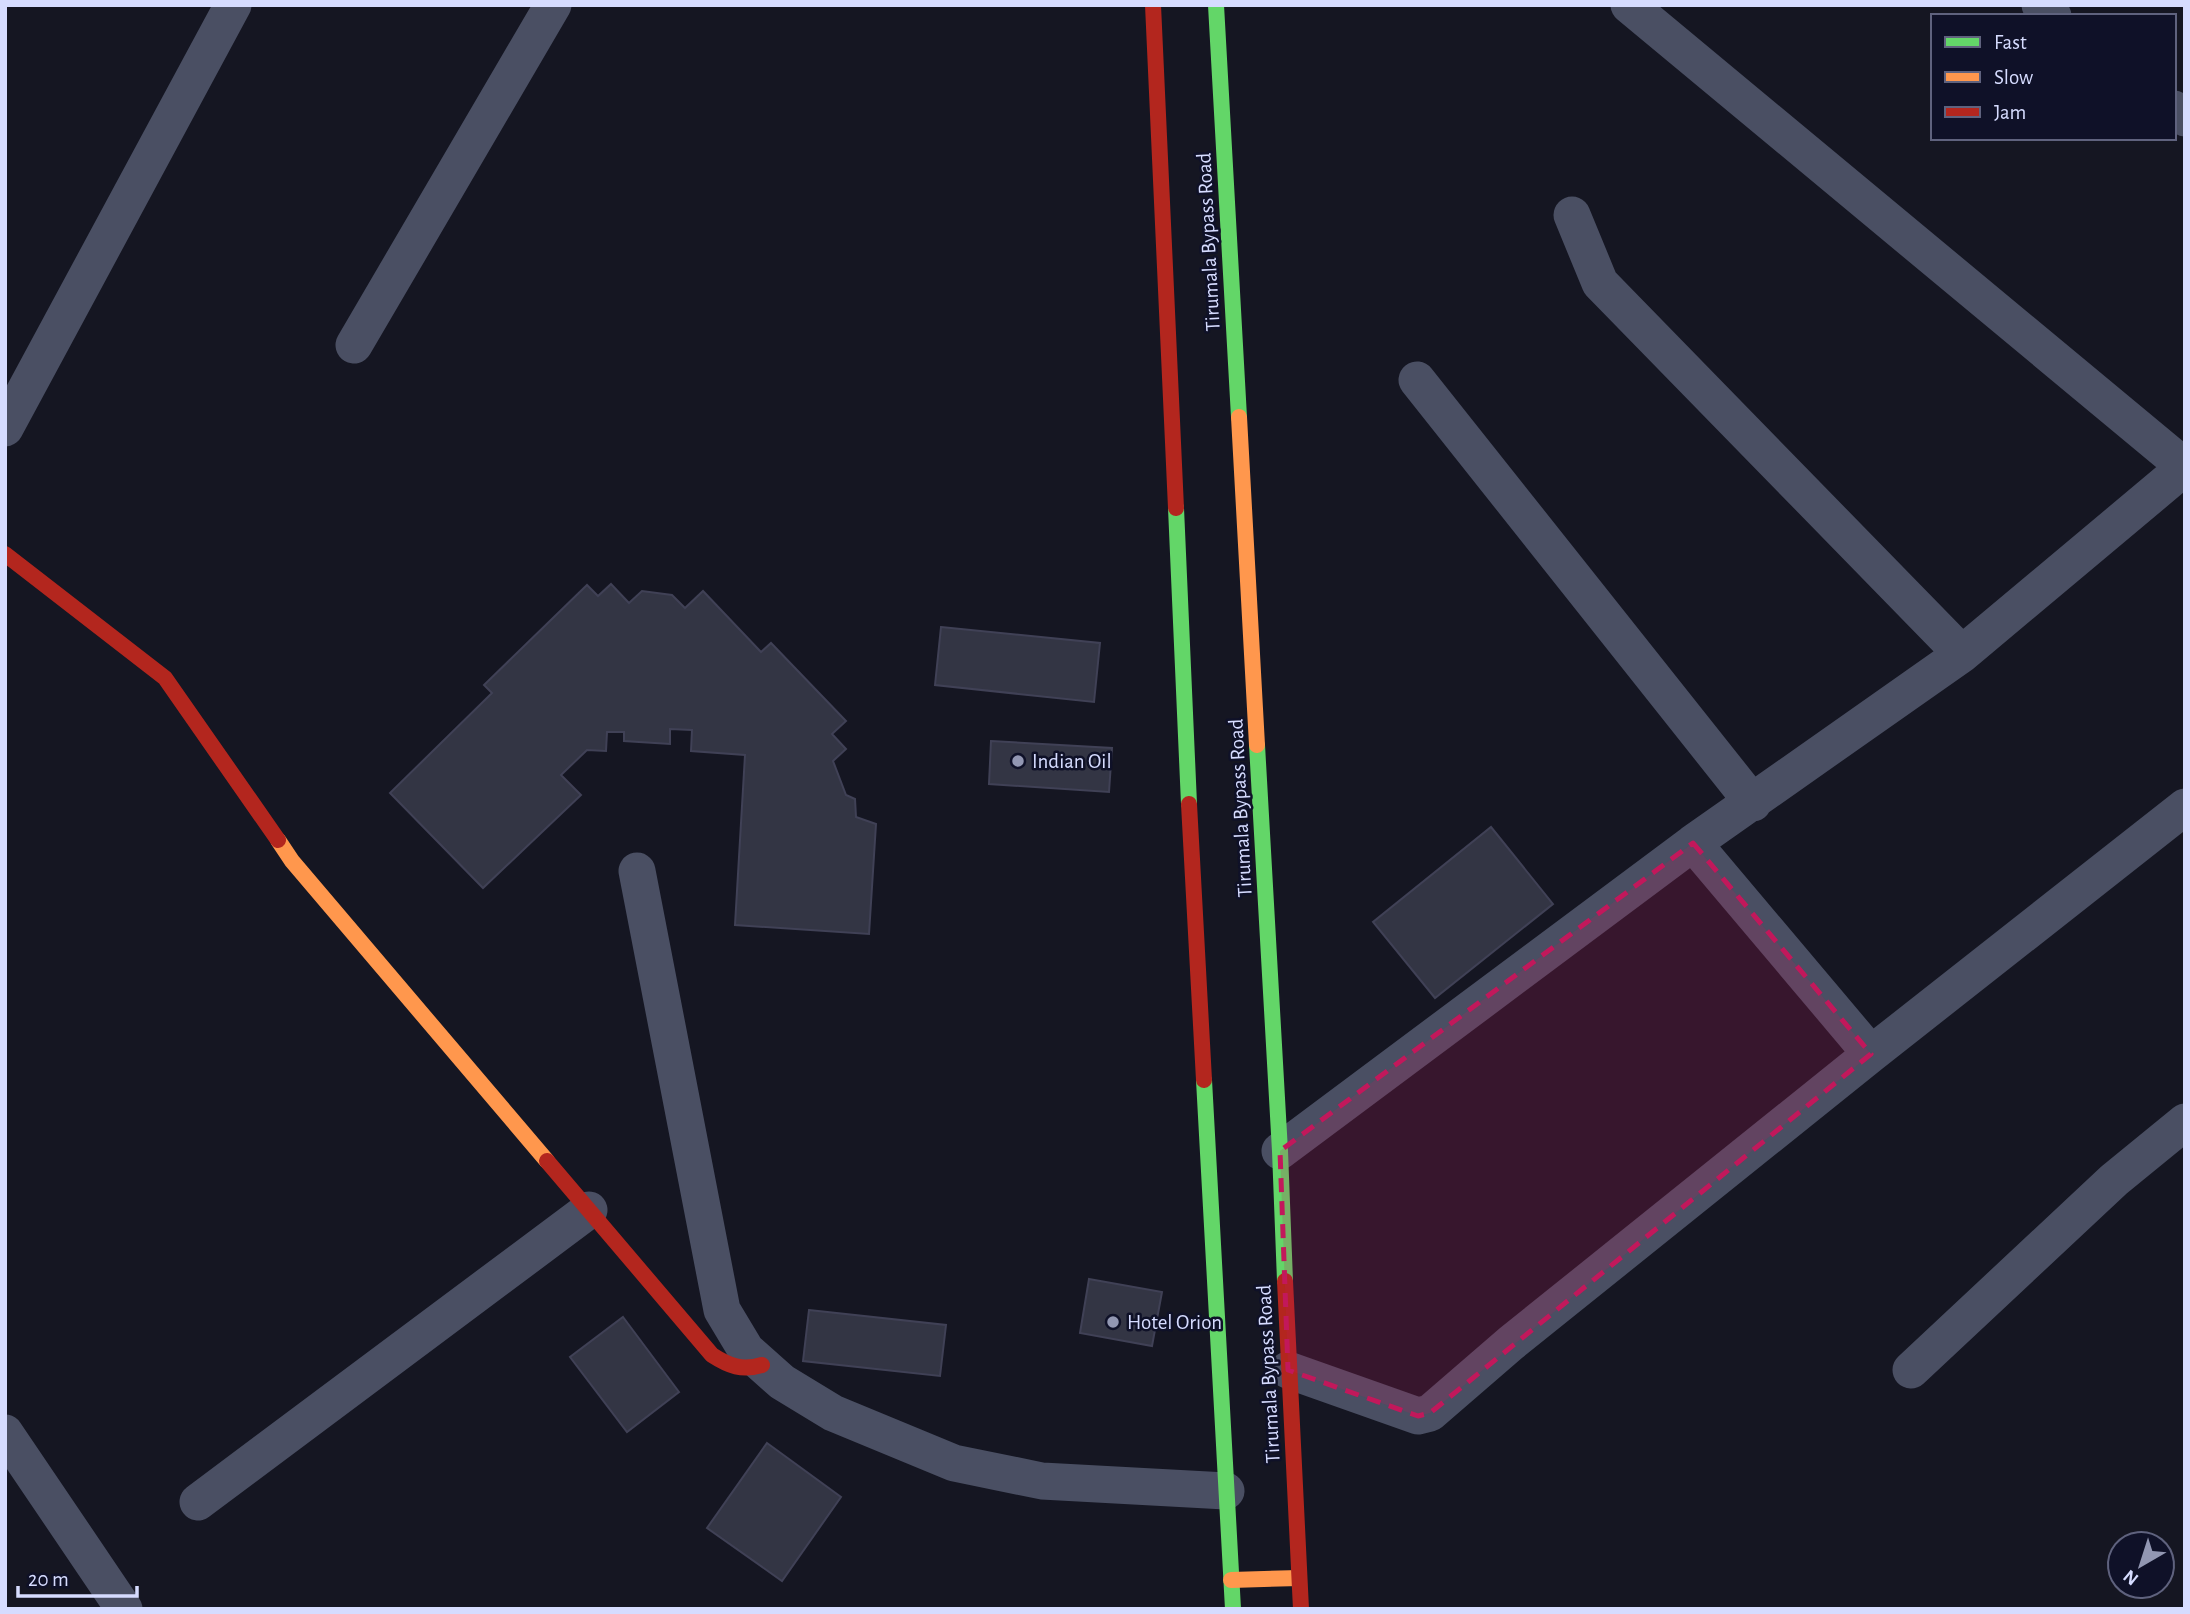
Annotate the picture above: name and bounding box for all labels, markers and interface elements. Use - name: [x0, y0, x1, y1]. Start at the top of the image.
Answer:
- legend: [1931, 14, 2176, 140]
- text: Fast: [1994, 32, 2027, 53]
- text: Slow: [1994, 67, 2033, 88]
- text: Jam: [1994, 102, 2026, 123]
- street label: Tirumala Bypass Road: [1193, 152, 1224, 332]
- street label: Tirumala Bypass Road: [1225, 718, 1256, 898]
- place label: Indian Oil: [1032, 751, 1112, 772]
- marker: Indian Oil: [1010, 753, 1026, 769]
- street label: Tirumala Bypass Road: [1253, 1284, 1284, 1464]
- place label: Hotel Orion: [1127, 1312, 1222, 1333]
- marker: Hotel Orion: [1105, 1314, 1121, 1330]
- north arrow: [2106, 1530, 2176, 1600]
- scale bar: [18, 1554, 136, 1598]
- text: N: [2120, 1566, 2142, 1589]
- text: 20 m: [28, 1569, 69, 1590]

